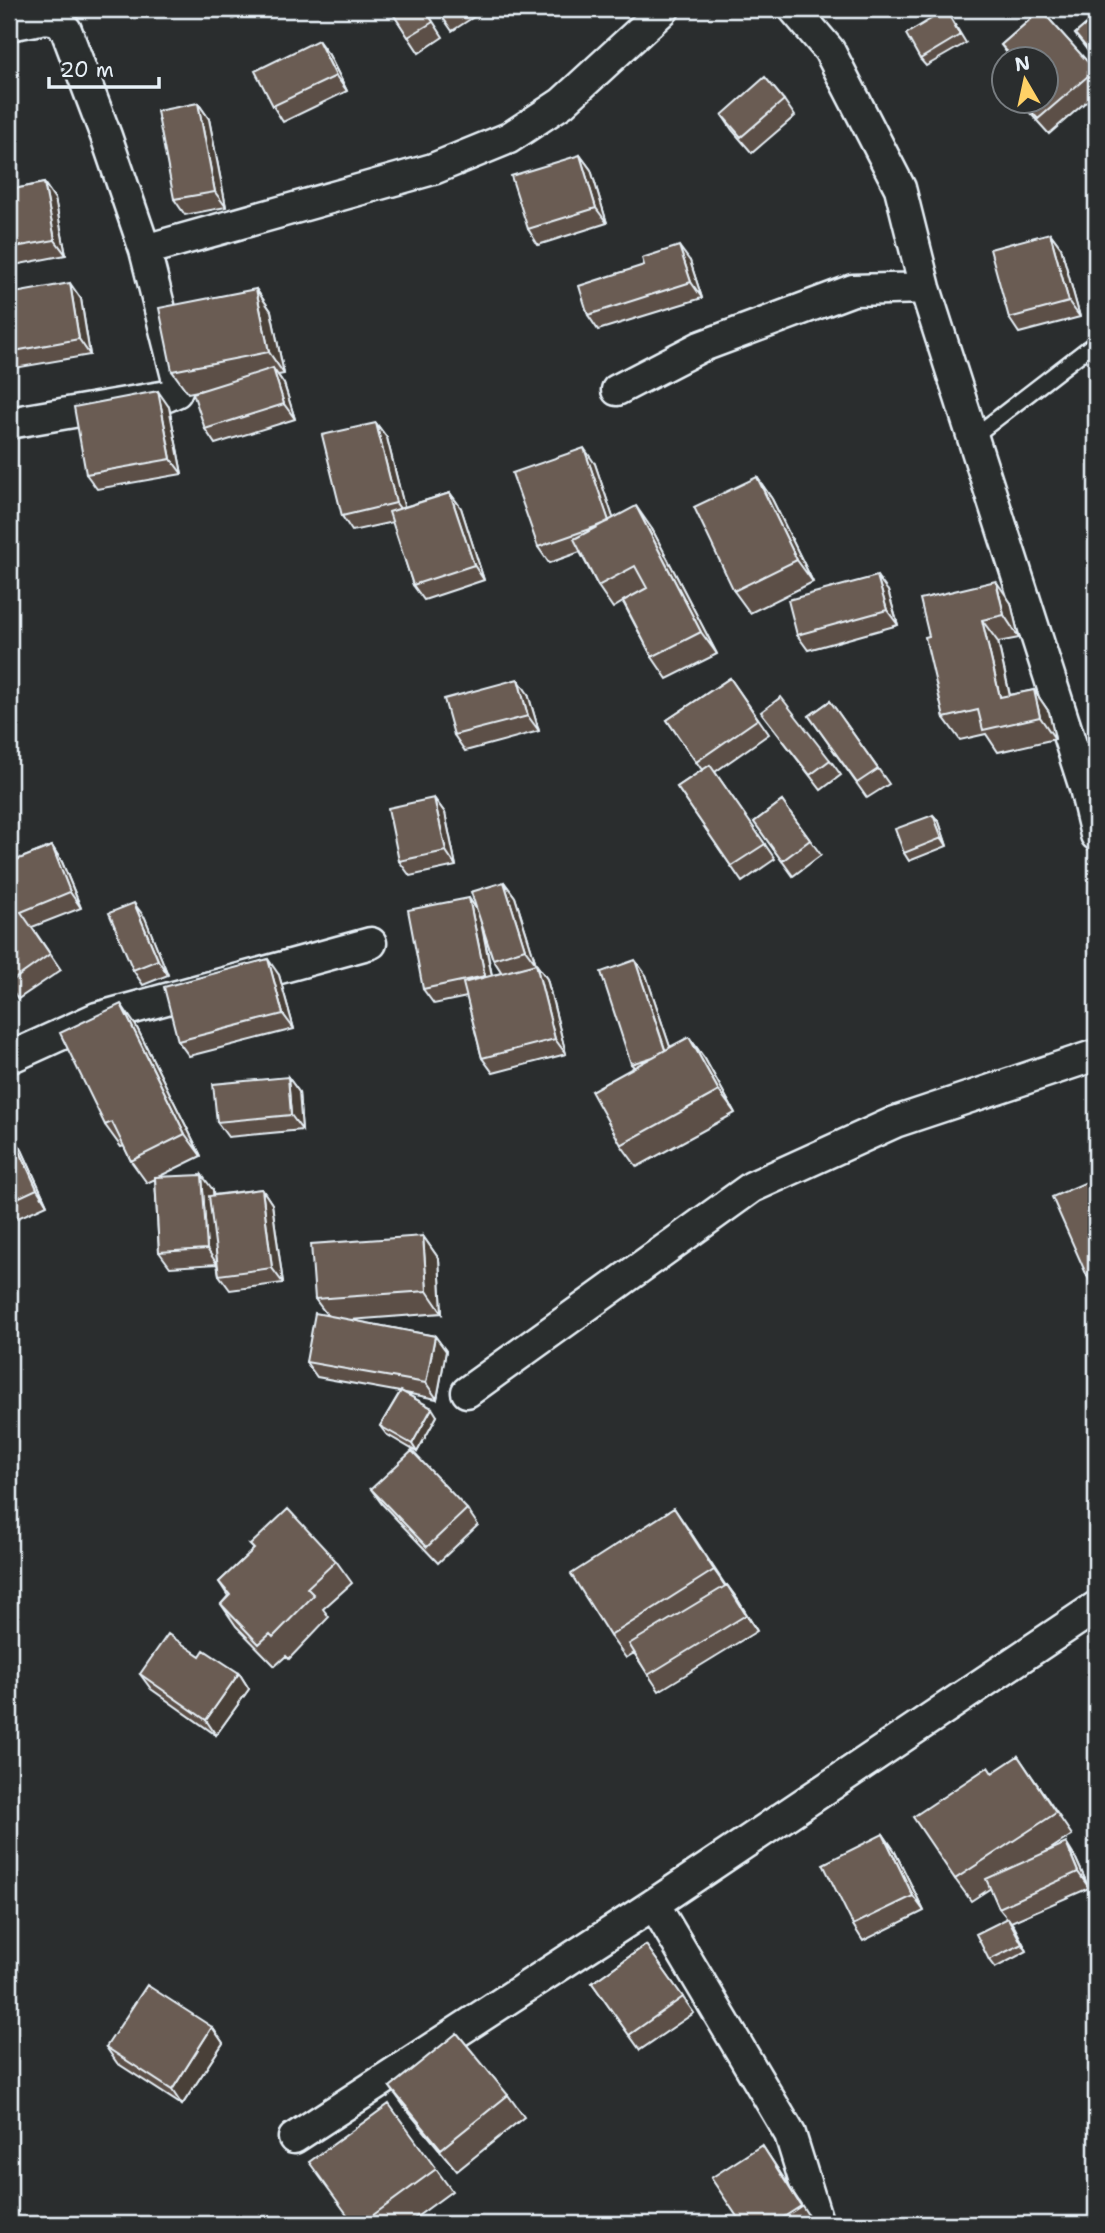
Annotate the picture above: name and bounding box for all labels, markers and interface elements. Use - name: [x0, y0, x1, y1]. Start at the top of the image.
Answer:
- scale bar: [49, 46, 159, 90]
- north arrow: [990, 46, 1060, 116]
- text: N: [1013, 50, 1032, 77]
- text: 20 m: [60, 56, 114, 84]

